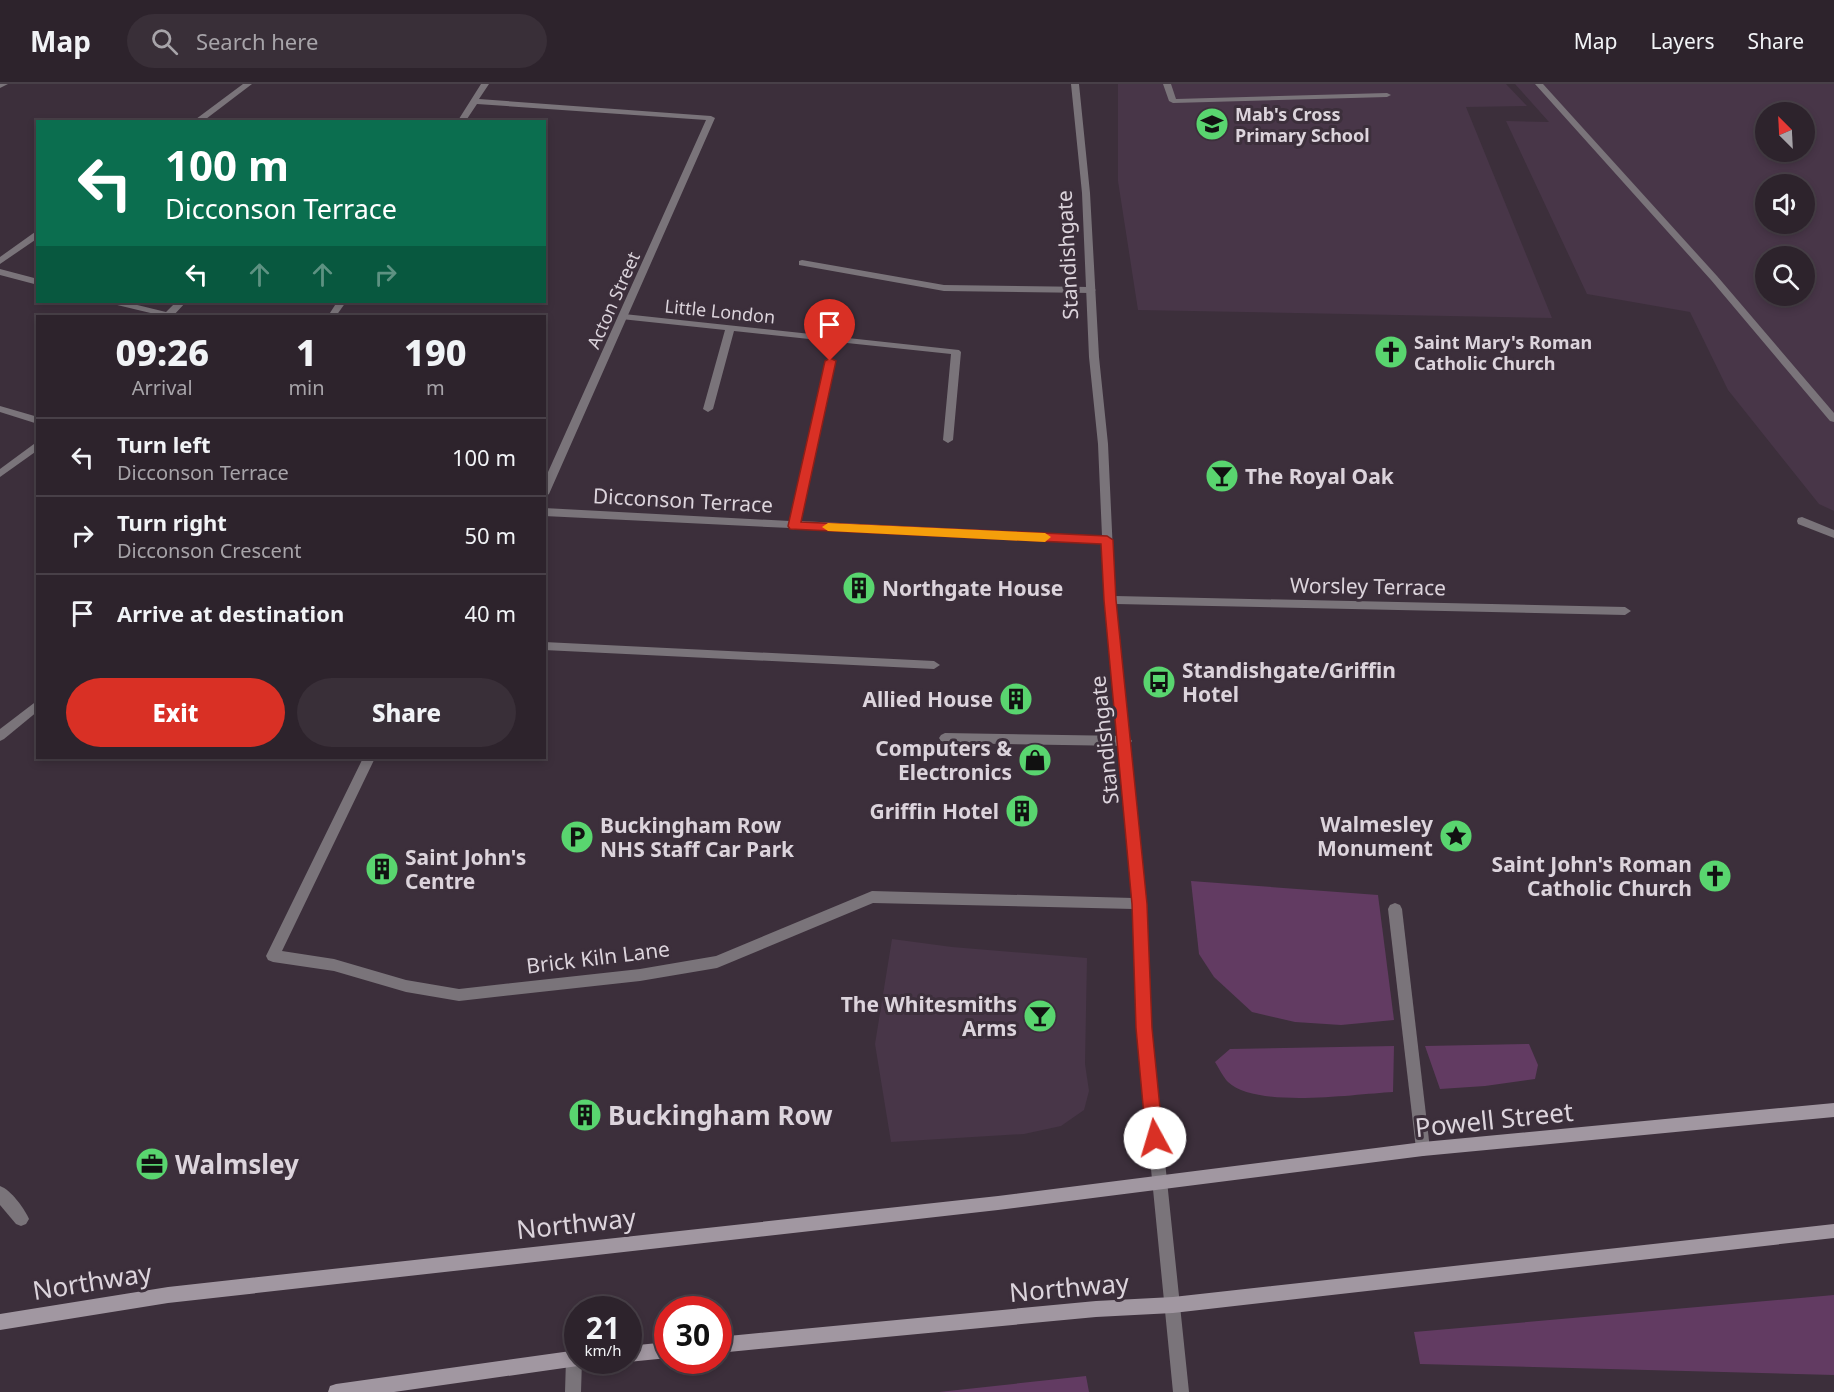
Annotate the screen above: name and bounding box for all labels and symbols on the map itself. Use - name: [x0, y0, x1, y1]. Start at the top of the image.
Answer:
- place label: Mab's Cross Primary School: [1235, 102, 1370, 147]
- north arrow: [1755, 102, 1815, 162]
- school or university icon: Mab's Cross Primary School: [1194, 106, 1230, 142]
- street label: Standishgate: [1050, 190, 1084, 320]
- street label: Acton Street: [581, 247, 645, 352]
- street label: Little London: [664, 293, 776, 329]
- pin: [804, 299, 855, 361]
- place label: Saint Mary's Roman Catholic Church: [1414, 330, 1592, 375]
- church icon: Saint Mary's Roman Catholic Church: [1373, 334, 1409, 370]
- bar icon: The Royal Oak: [1204, 458, 1240, 494]
- place label: The Royal Oak: [1245, 462, 1395, 490]
- street label: Dicconson Terrace: [592, 481, 774, 519]
- building icon: Northgate House: [841, 570, 877, 606]
- street label: Worsley Terrace: [1290, 571, 1446, 601]
- place label: Northgate House: [882, 574, 1063, 602]
- place label: Standishgate/Griffin Hotel: [1182, 656, 1396, 708]
- bus stop icon: Standishgate/Griffin Hotel: [1141, 664, 1177, 700]
- street label: Standishgate: [1083, 674, 1125, 806]
- building icon: Allied House: [998, 681, 1034, 717]
- place label: Allied House: [862, 685, 993, 713]
- place label: Computers & Electronics: [875, 734, 1012, 786]
- shop icon: Computers & Electronics: [1017, 742, 1053, 778]
- building icon: Griffin Hotel: [1004, 793, 1040, 829]
- place label: Griffin Hotel: [869, 797, 999, 825]
- place label: Walmesley Monument: [1317, 810, 1433, 862]
- place label: Buckingham Row NHS Staff Car Park: [600, 811, 795, 863]
- place icon: Walmesley Monument: [1438, 818, 1474, 854]
- parking icon: Buckingham Row NHS Staff Car Park: [559, 819, 595, 855]
- place label: Saint John's Centre: [405, 843, 526, 895]
- place label: Saint John's Roman Catholic Church: [1492, 850, 1692, 902]
- building icon: Saint John's Centre: [364, 851, 400, 887]
- church icon: Saint John's Roman Catholic Church: [1697, 858, 1733, 894]
- street label: Brick Kiln Lane: [525, 934, 671, 980]
- place label: The Whitesmiths Arms: [841, 990, 1017, 1042]
- bar icon: The Whitesmiths Arms: [1022, 998, 1058, 1034]
- street label: Powell Street: [1413, 1093, 1575, 1145]
- building icon: Buckingham Row: [567, 1097, 603, 1133]
- place label: Buckingham Row: [608, 1097, 832, 1133]
- position arrow: [1123, 1106, 1187, 1170]
- office icon: Walmsley: [134, 1146, 170, 1182]
- place label: Walmsley: [175, 1146, 299, 1182]
- street label: Northway: [514, 1199, 638, 1247]
- street label: Northway: [30, 1254, 155, 1308]
- street label: Northway: [1008, 1264, 1131, 1310]
- speed limit sign: 30: [654, 1296, 732, 1374]

